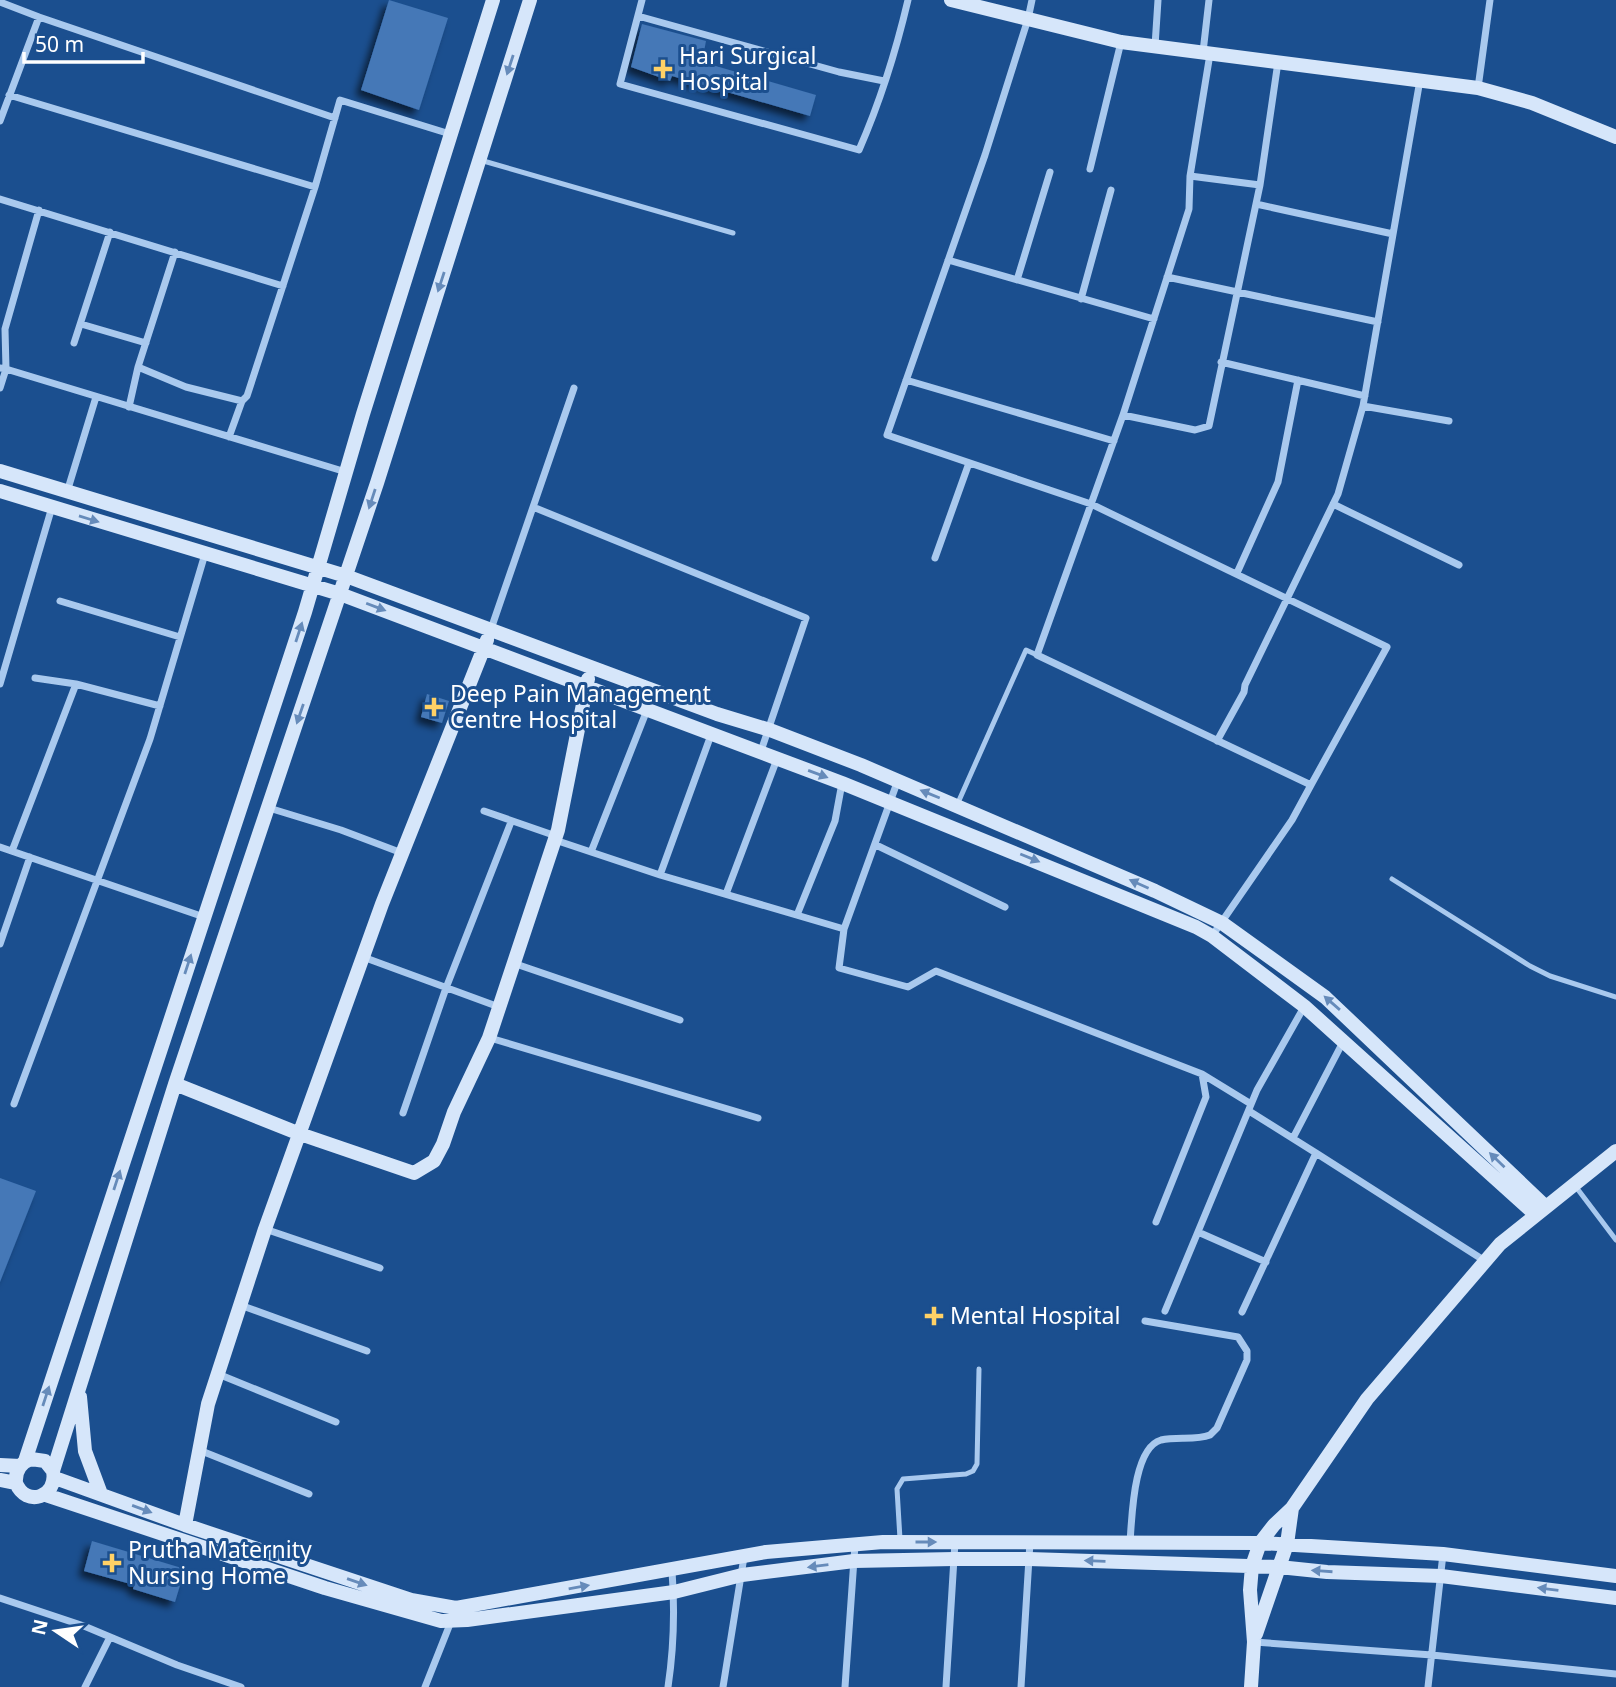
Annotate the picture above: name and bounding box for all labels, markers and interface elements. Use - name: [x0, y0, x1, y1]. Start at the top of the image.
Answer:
- scale bar: [24, 21, 144, 65]
- text: 50 m: [35, 30, 84, 58]
- place label: Hari Surgical Hospital: [679, 39, 816, 97]
- one-way arrow: [504, 55, 515, 76]
- marker: Hari Surgical Hospital: [653, 59, 673, 79]
- one-way arrow: [435, 272, 446, 293]
- one-way arrow: [366, 488, 377, 509]
- one-way arrow: [78, 514, 99, 524]
- one-way arrow: [366, 602, 387, 613]
- one-way arrow: [294, 621, 305, 642]
- place label: Deep Pain Management Centre Hospital: [450, 677, 711, 735]
- marker: Deep Pain Management Centre Hospital: [424, 697, 444, 717]
- one-way arrow: [294, 704, 305, 725]
- one-way arrow: [808, 769, 829, 780]
- one-way arrow: [920, 788, 941, 799]
- one-way arrow: [1019, 853, 1040, 864]
- one-way arrow: [1129, 878, 1149, 890]
- one-way arrow: [183, 954, 194, 975]
- one-way arrow: [1323, 996, 1340, 1011]
- one-way arrow: [1488, 1151, 1505, 1168]
- one-way arrow: [112, 1170, 123, 1191]
- place label: Mental Hospital: [950, 1299, 1120, 1331]
- marker: Mental Hospital: [924, 1306, 944, 1326]
- one-way arrow: [41, 1386, 52, 1407]
- one-way arrow: [131, 1504, 152, 1515]
- place label: Prutha Maternity Nursing Home: [128, 1533, 312, 1591]
- one-way arrow: [915, 1536, 937, 1548]
- marker: Prutha Maternity Nursing Home: [102, 1553, 122, 1573]
- one-way arrow: [1083, 1555, 1105, 1566]
- one-way arrow: [807, 1560, 829, 1571]
- one-way arrow: [1311, 1565, 1333, 1576]
- one-way arrow: [347, 1577, 368, 1588]
- one-way arrow: [568, 1581, 590, 1592]
- one-way arrow: [1537, 1583, 1559, 1594]
- north arrow: [21, 1596, 91, 1666]
- text: N: [25, 1617, 54, 1638]

